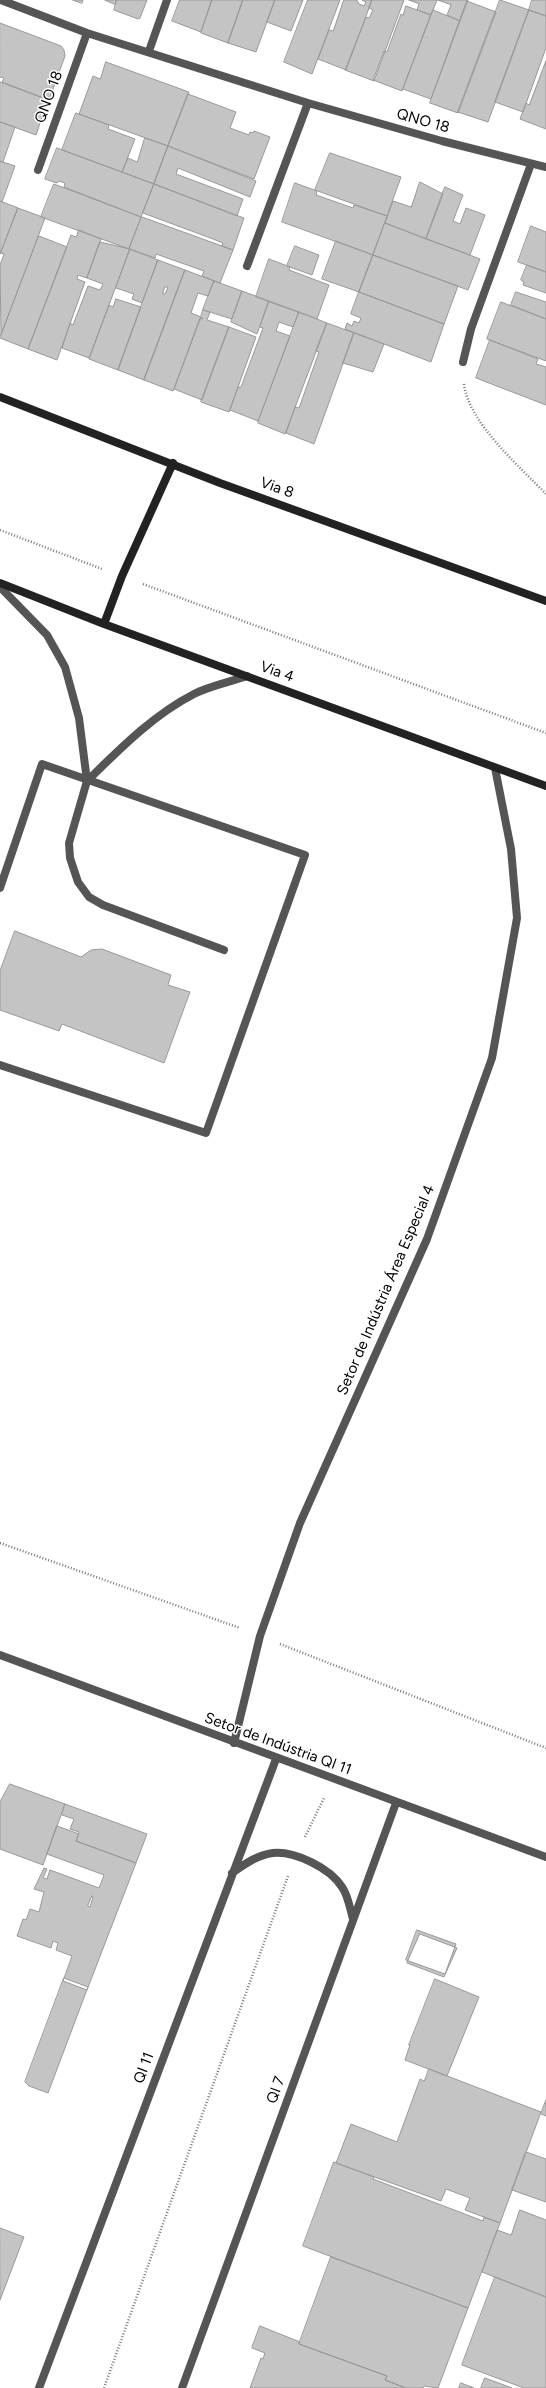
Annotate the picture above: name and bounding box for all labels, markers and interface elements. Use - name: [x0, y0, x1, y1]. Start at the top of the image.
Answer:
- street label: QNO 18: [31, 69, 67, 125]
- street label: QNO 18: [395, 105, 451, 137]
- street label: Via 8: [258, 474, 296, 502]
- street label: Via 4: [258, 658, 296, 686]
- street label: Setor de Indústria Área Especial 4: [333, 1182, 439, 1398]
- street label: Setor de Indústria QI 11: [202, 1709, 354, 1779]
- street label: QI 11: [130, 2050, 158, 2086]
- street label: QI 7: [263, 2074, 289, 2106]

